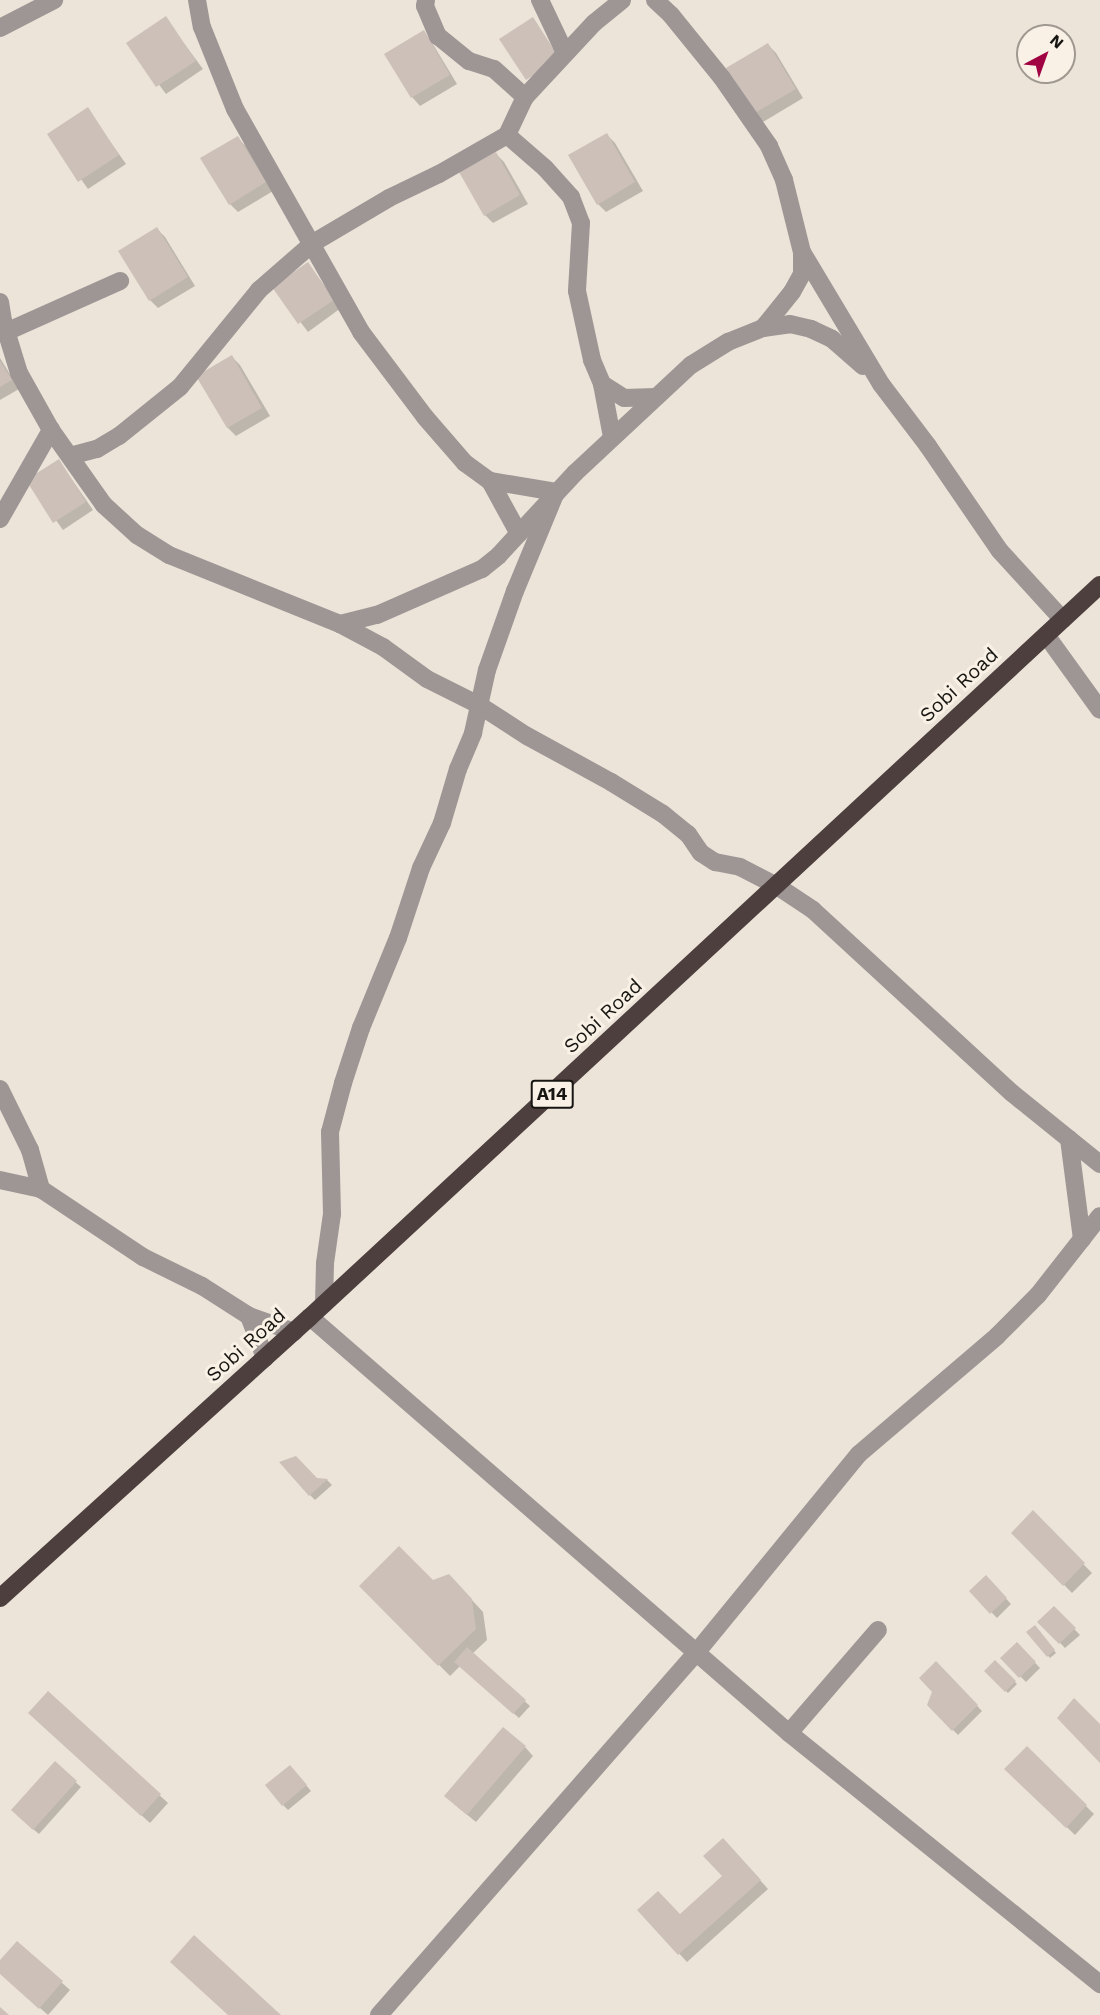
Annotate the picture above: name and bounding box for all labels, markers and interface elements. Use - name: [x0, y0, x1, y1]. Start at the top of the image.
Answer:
- north arrow: [1016, 24, 1076, 84]
- text: N: [1046, 30, 1068, 53]
- street label: Sobi Road: [915, 643, 1003, 727]
- street label: Sobi Road: [559, 974, 647, 1058]
- road number: A14: [530, 1079, 574, 1109]
- street label: Sobi Road: [201, 1303, 291, 1387]

